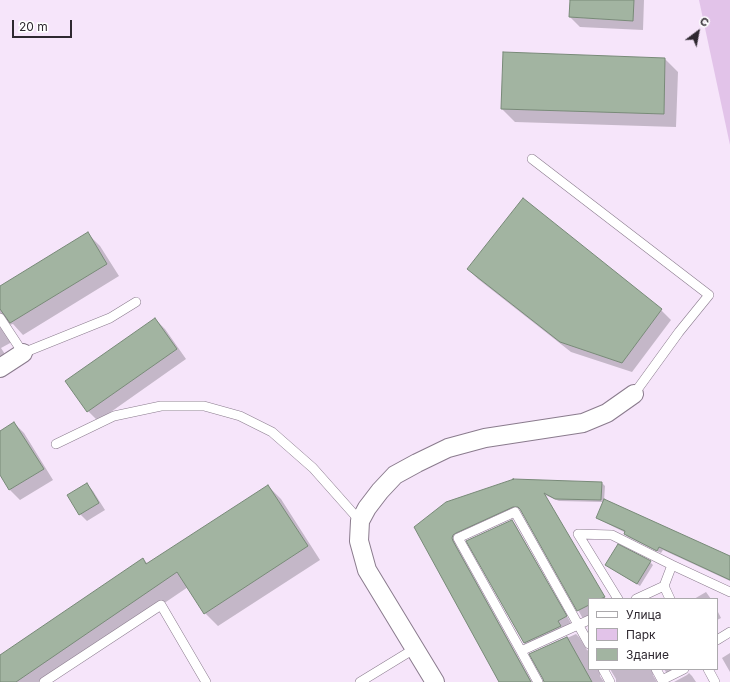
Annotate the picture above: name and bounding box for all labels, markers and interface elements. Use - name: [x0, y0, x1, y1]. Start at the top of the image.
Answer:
- scale bar: [14, 12, 74, 38]
- north arrow: [678, 12, 718, 52]
- text: С: [697, 14, 712, 30]
- text: 20 m: [19, 19, 48, 34]
- legend: [588, 598, 718, 670]
- text: Улица: [626, 607, 661, 622]
- text: Парк: [626, 627, 656, 642]
- text: Здание: [626, 647, 669, 662]

